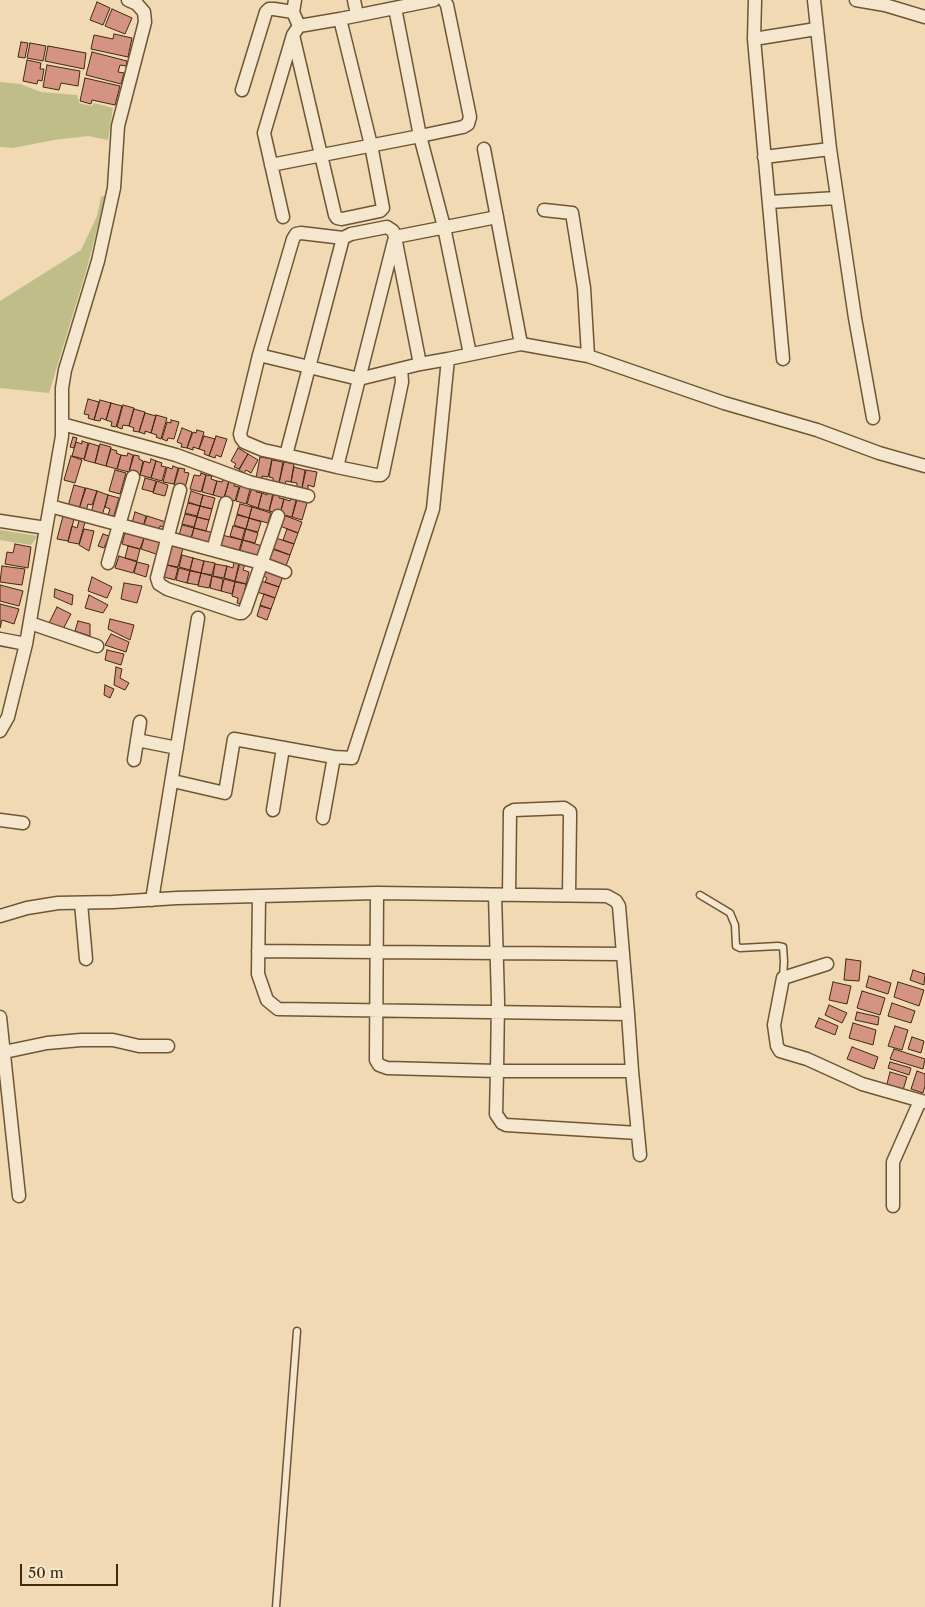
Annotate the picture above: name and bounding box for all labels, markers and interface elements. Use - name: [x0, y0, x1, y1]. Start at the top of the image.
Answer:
- scale bar: [22, 1554, 120, 1586]
- text: 50 m: [28, 1563, 64, 1582]

